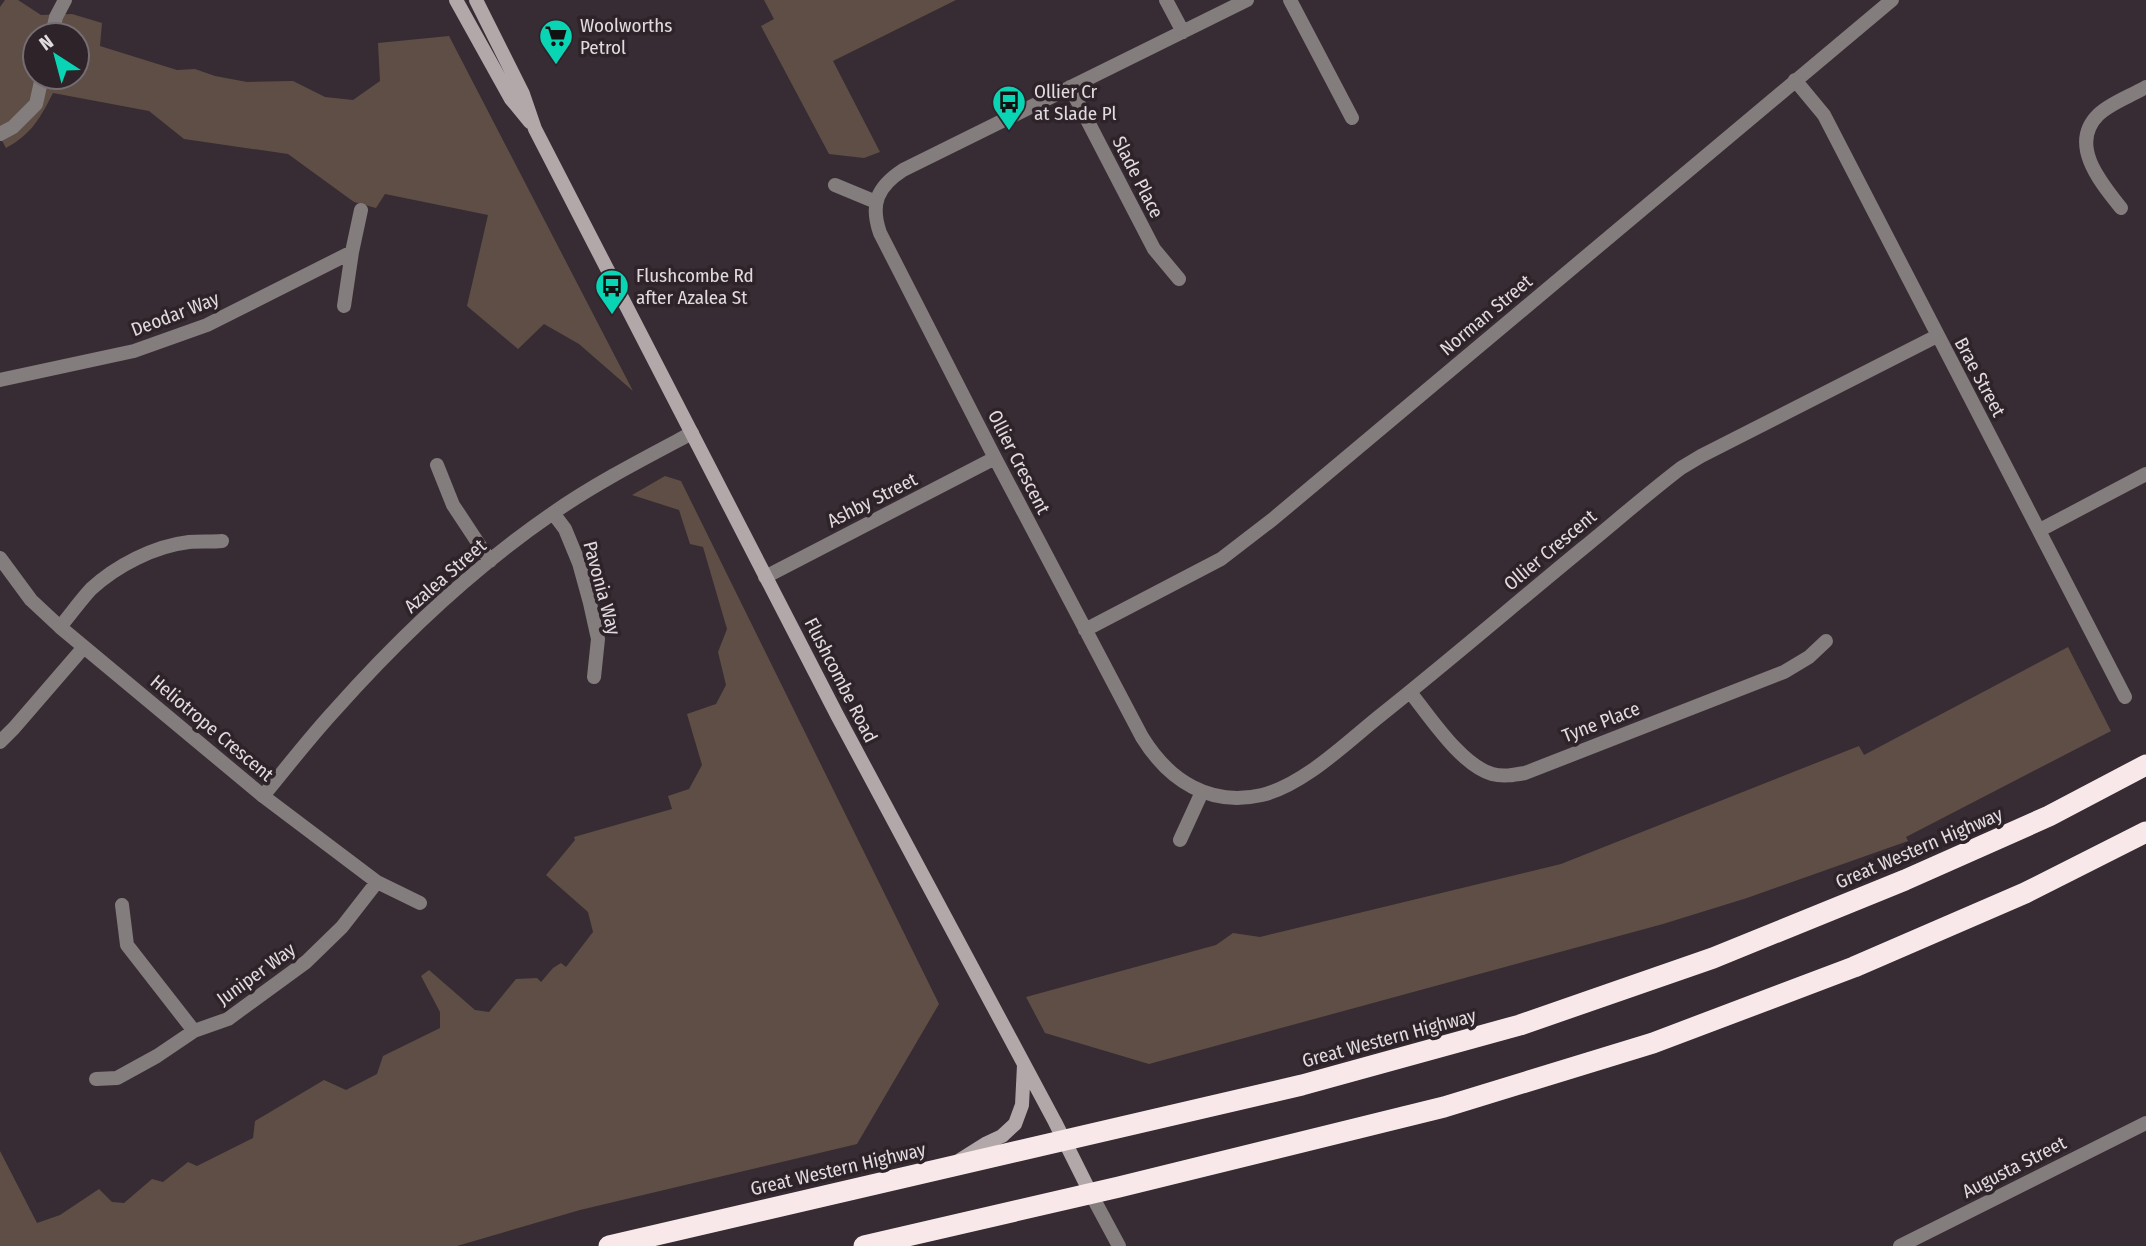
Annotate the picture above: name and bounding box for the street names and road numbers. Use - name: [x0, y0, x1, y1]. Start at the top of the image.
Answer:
- street label: Slade Place: [1108, 132, 1168, 222]
- street label: Norman Street: [1435, 269, 1537, 360]
- street label: Deodar Way: [128, 287, 223, 341]
- street label: Brae Street: [1950, 333, 2011, 421]
- street label: Ollier Crescent: [983, 406, 1055, 519]
- street label: Ashby Street: [823, 467, 921, 532]
- street label: Ollier Crescent: [1499, 504, 1601, 595]
- street label: Azalea Street: [399, 534, 491, 618]
- street label: Pavonia Way: [578, 539, 626, 638]
- street label: Flushcombe Road: [800, 614, 882, 746]
- street label: Heliotrope Crescent: [146, 670, 279, 787]
- street label: Tyne Place: [1559, 697, 1643, 747]
- street label: Great Western Highway: [1832, 802, 2006, 894]
- street label: Juniper Way: [212, 937, 300, 1010]
- street label: Great Western Highway: [1300, 1004, 1479, 1072]
- street label: Augusta Street: [1958, 1131, 2070, 1203]
- street label: Great Western Highway: [748, 1138, 928, 1200]

